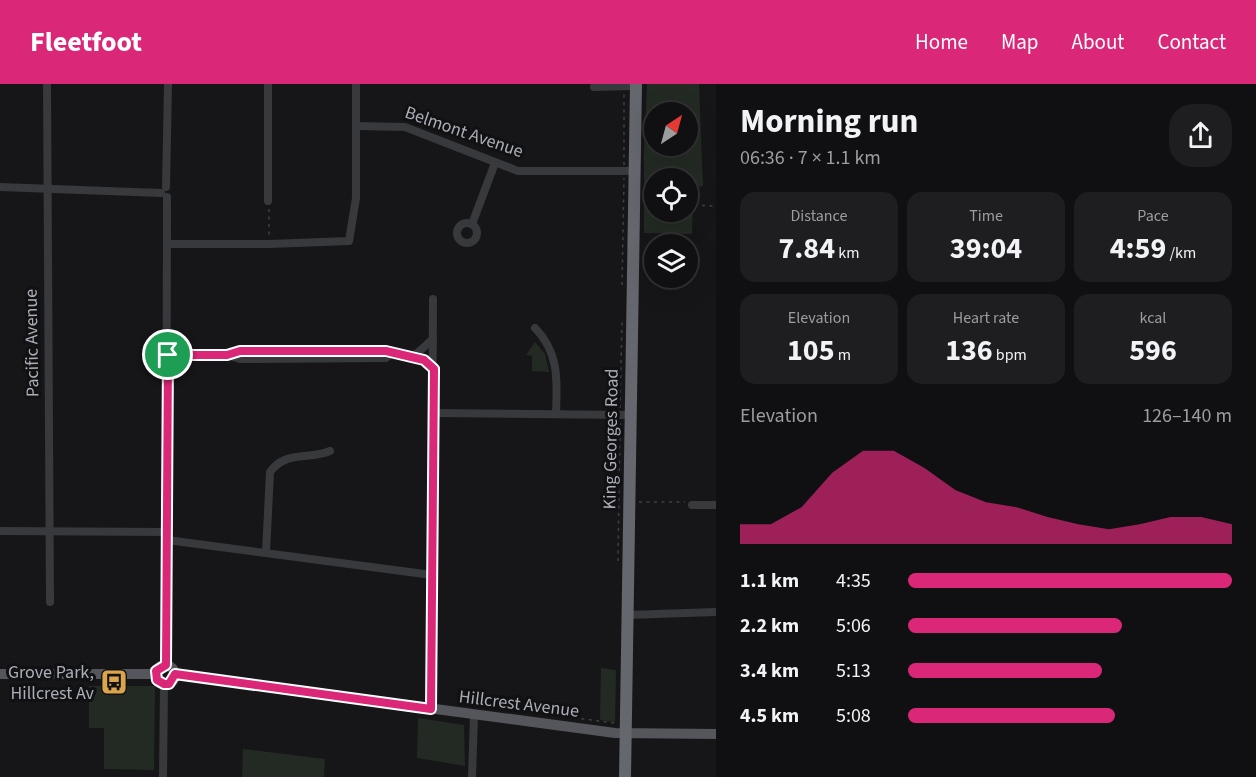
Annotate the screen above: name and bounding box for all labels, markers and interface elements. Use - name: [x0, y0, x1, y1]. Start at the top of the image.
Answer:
- text: Fleetfoot: [30, 22, 142, 62]
- text: Home: [915, 27, 968, 57]
- text: Map: [1001, 27, 1039, 57]
- text: About: [1072, 27, 1124, 57]
- text: Contact: [1157, 27, 1226, 57]
- text: Morning run: [740, 98, 918, 145]
- street label: Belmont Avenue: [401, 100, 527, 164]
- north arrow: [644, 102, 698, 156]
- map controls: [644, 102, 698, 288]
- button: share: [1169, 104, 1232, 167]
- text: 06:36 · 7 × 1.1 km: [740, 144, 881, 172]
- button: locate: [644, 168, 698, 222]
- text: Distance: [791, 205, 847, 227]
- text: Time: [969, 205, 1003, 227]
- text: Pace: [1137, 205, 1169, 227]
- text: 7.84: [779, 227, 835, 270]
- text: 39:04: [950, 227, 1022, 270]
- text: 4:59: [1110, 227, 1166, 270]
- button: layers: [644, 234, 698, 288]
- text: km: [835, 242, 859, 264]
- text: /km: [1166, 242, 1196, 264]
- street label: Pacific Avenue: [19, 289, 45, 397]
- text: Elevation: [788, 307, 850, 329]
- text: Heart rate: [953, 307, 1019, 329]
- text: kcal: [1140, 307, 1166, 329]
- pin: [142, 329, 193, 380]
- text: 105: [787, 329, 835, 372]
- text: 136: [945, 329, 993, 372]
- text: 596: [1129, 329, 1177, 372]
- icon: arrive: [151, 338, 184, 371]
- text: m: [835, 344, 851, 366]
- text: bpm: [993, 344, 1027, 366]
- street label: King Georges Road: [597, 368, 625, 510]
- text: Elevation: [740, 402, 818, 430]
- text: 126–140 m: [1142, 402, 1232, 430]
- text: 1.1 km: [740, 567, 799, 595]
- text: 4:35: [836, 567, 871, 595]
- text: 2.2 km: [740, 612, 799, 640]
- text: 5:06: [836, 612, 871, 640]
- text: 3.4 km: [740, 657, 799, 685]
- text: 5:13: [836, 657, 871, 685]
- place label: Grove Park, Hillcrest Av: [8, 660, 95, 706]
- bus stop icon: Grove Park, Hillcrest Av: [99, 667, 129, 697]
- street label: Hillcrest Avenue: [457, 684, 581, 724]
- text: 4.5 km: [740, 702, 799, 730]
- text: 5:08: [836, 702, 871, 730]

